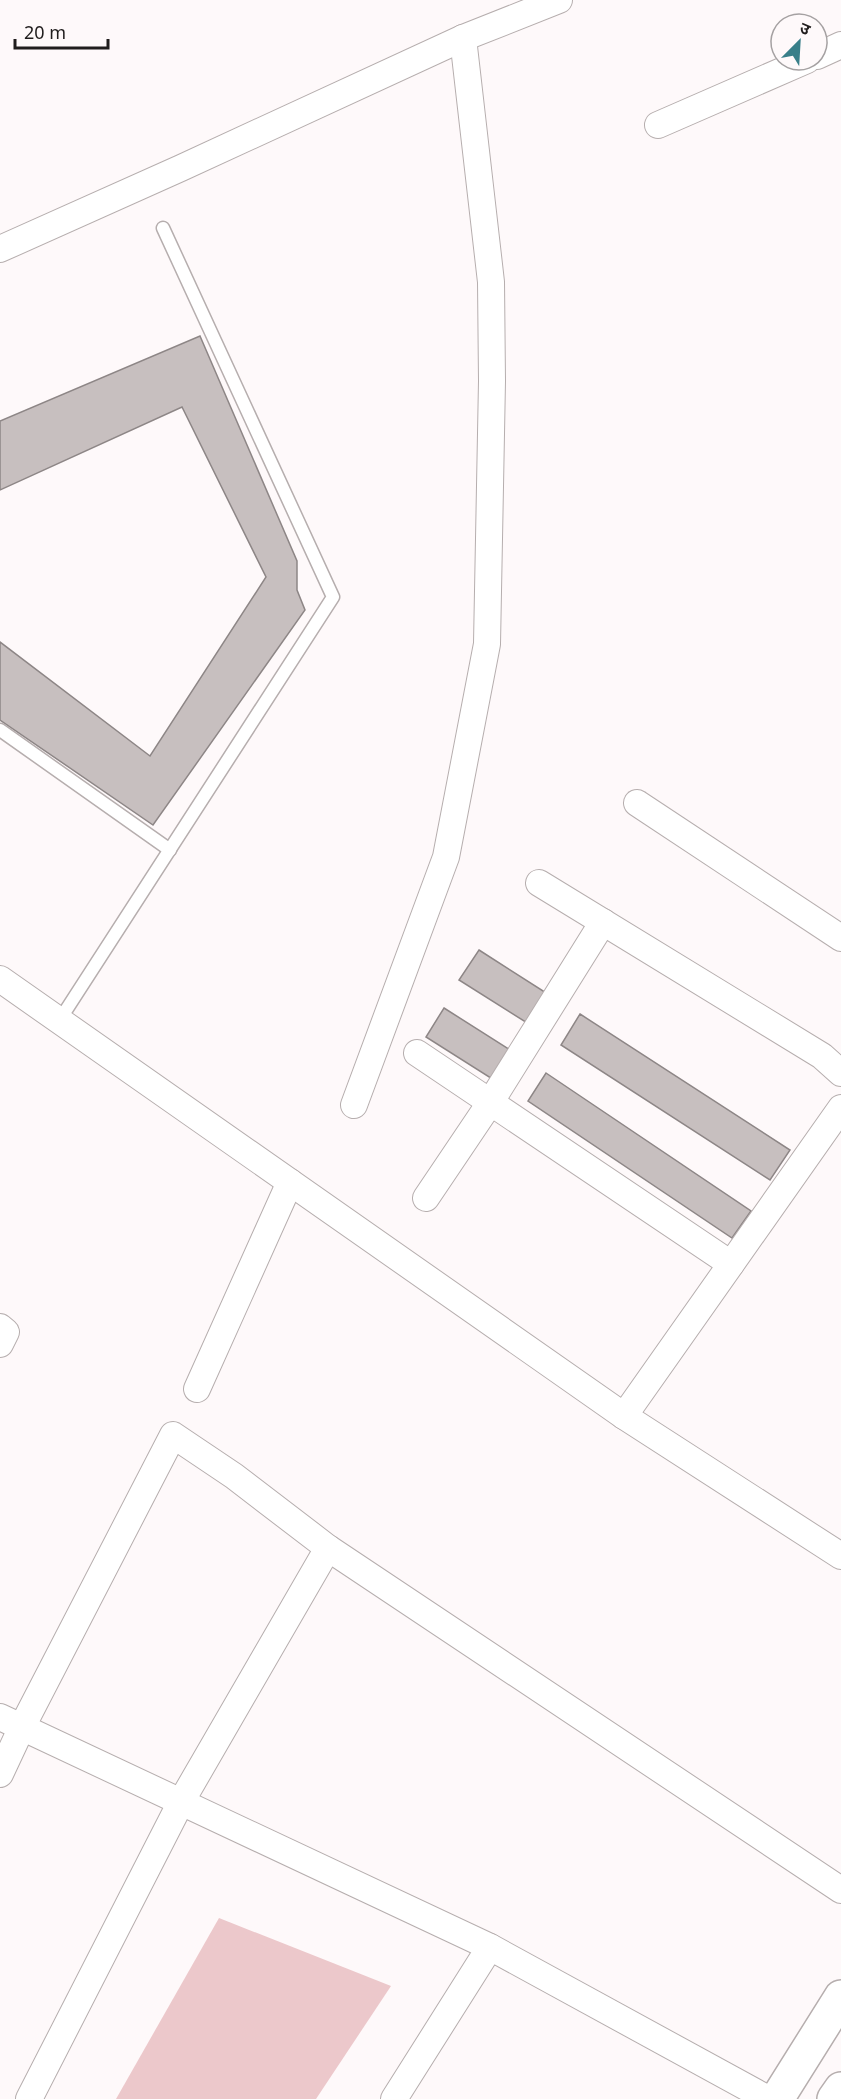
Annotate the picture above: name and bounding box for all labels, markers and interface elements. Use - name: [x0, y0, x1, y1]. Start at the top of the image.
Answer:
- scale bar: [15, 12, 108, 50]
- north arrow: [769, 12, 829, 72]
- text: उ: [796, 16, 814, 41]
- text: 20 m: [24, 20, 66, 44]

